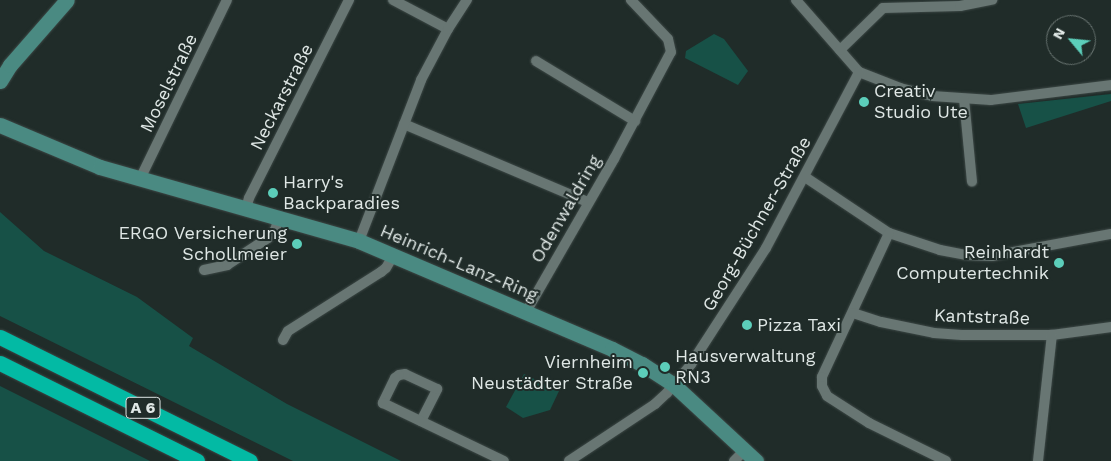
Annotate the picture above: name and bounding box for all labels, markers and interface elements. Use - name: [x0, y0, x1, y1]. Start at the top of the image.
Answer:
- north arrow: [1046, 15, 1096, 65]
- text: N: [1049, 25, 1068, 42]
- street label: Moselstraße: [136, 30, 202, 136]
- street label: Neckarstraße: [246, 40, 318, 154]
- place label: Creativ Studio Ute: [874, 81, 968, 124]
- marker: Creativ Studio Ute: [858, 96, 870, 108]
- street label: Georg-Büchner-Straße: [698, 133, 816, 315]
- street label: Odenwaldring: [526, 151, 606, 267]
- place label: Harry's Backparadies: [283, 172, 400, 214]
- marker: Harry's Backparadies: [267, 187, 279, 199]
- street label: Heinrich-Lanz-Ring: [377, 220, 541, 306]
- place label: ERGO Versicherung Schollmeier: [118, 223, 287, 266]
- marker: ERGO Versicherung Schollmeier: [291, 238, 303, 250]
- place label: Reinhardt Computertechnik: [896, 242, 1049, 284]
- marker: Reinhardt Computertechnik: [1053, 257, 1065, 269]
- street label: Kantstraße: [934, 305, 1030, 329]
- place label: Pizza Taxi: [757, 314, 842, 336]
- marker: Pizza Taxi: [741, 319, 753, 331]
- place label: Hausverwaltung RN3: [675, 346, 815, 388]
- place label: Viernheim Neustädter Straße: [471, 352, 633, 394]
- marker: Hausverwaltung RN3: [659, 361, 671, 373]
- marker: Viernheim Neustädter Straße: [637, 367, 649, 379]
- road number: A 6: [124, 394, 162, 422]

